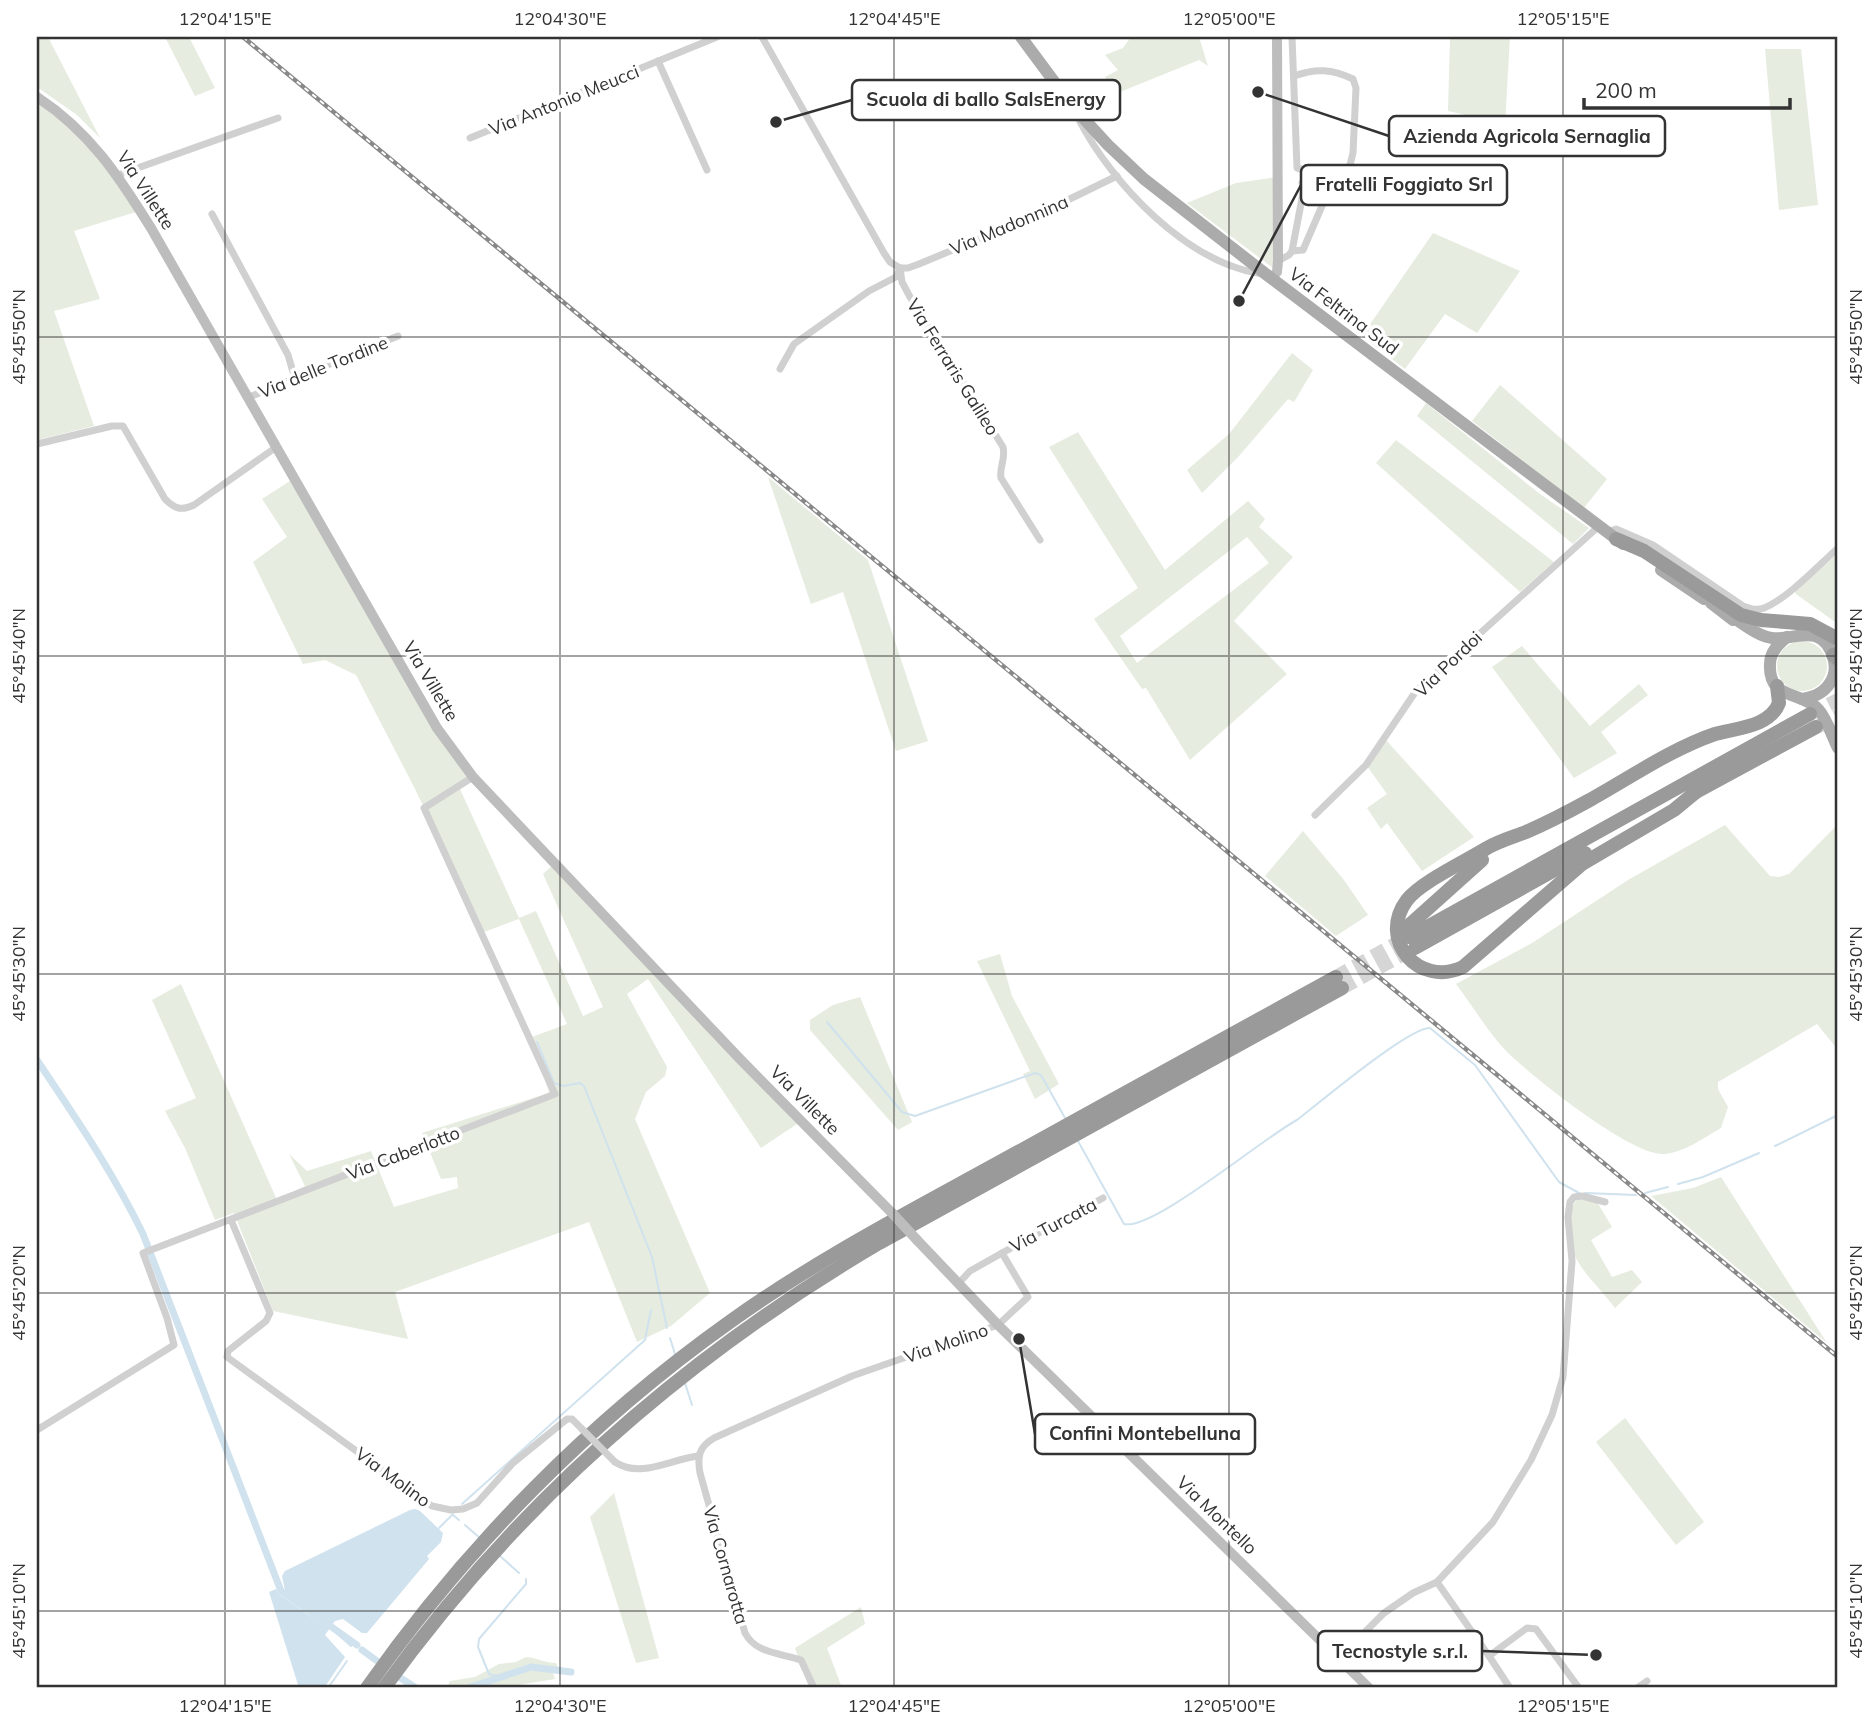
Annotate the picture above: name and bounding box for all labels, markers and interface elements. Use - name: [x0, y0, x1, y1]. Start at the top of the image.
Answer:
- text: 12°04'15"E: [178, 7, 272, 30]
- text: 12°04'30"E: [513, 7, 607, 30]
- text: 12°04'45"E: [847, 7, 941, 30]
- text: 12°05'00"E: [1182, 7, 1276, 30]
- text: 12°05'15"E: [1516, 7, 1610, 30]
- street label: Via Antonio Meucci: [486, 59, 642, 141]
- scale bar: [1584, 66, 1791, 110]
- text: 200 m: [1595, 77, 1657, 103]
- callout: Scuola di ballo SalsEnergy: [852, 80, 1120, 120]
- text: Scuola di ballo SalsEnergy: [866, 87, 1106, 111]
- callout: Azienda Agricola Sernaglia: [1389, 116, 1665, 156]
- text: Azienda Agricola Sernaglia: [1403, 124, 1651, 148]
- street label: Via Villette: [112, 146, 180, 234]
- callout: Fratelli Foggiato Srl: [1301, 165, 1507, 205]
- text: Fratelli Foggiato Srl: [1315, 172, 1493, 196]
- street label: Via Madonnina: [946, 190, 1072, 260]
- street label: Via Feltrina Sud: [1284, 262, 1404, 360]
- text: 45°45'50"N: [7, 289, 30, 385]
- text: 45°45'50"N: [1844, 289, 1867, 385]
- street label: Via Ferraris Galileo: [902, 294, 1004, 440]
- street label: Via delle Tordine: [255, 331, 391, 403]
- text: 45°45'40"N: [7, 608, 30, 704]
- text: 45°45'40"N: [1844, 608, 1867, 704]
- street label: Via Pordoi: [1409, 626, 1487, 702]
- street label: Via Villette: [398, 637, 464, 725]
- text: 45°45'30"N: [7, 926, 30, 1022]
- text: 45°45'30"N: [1844, 926, 1867, 1022]
- street label: Via Villette: [765, 1060, 845, 1140]
- street label: Via Caberlotto: [343, 1121, 463, 1185]
- street label: Via Turcata: [1005, 1192, 1101, 1258]
- text: 45°45'20"N: [7, 1245, 30, 1341]
- text: 45°45'20"N: [1844, 1245, 1867, 1341]
- street label: Via Molino: [901, 1318, 991, 1368]
- callout: Confini Montebelluna: [1035, 1414, 1255, 1454]
- text: Confini Montebelluna: [1049, 1421, 1241, 1445]
- street label: Via Molino: [351, 1442, 435, 1512]
- street label: Via Montello: [1172, 1471, 1262, 1559]
- street label: Via Cornarotta: [698, 1503, 754, 1627]
- text: 45°45'10"N: [7, 1563, 30, 1659]
- text: 45°45'10"N: [1844, 1563, 1867, 1659]
- callout: Tecnostyle s.r.l.: [1318, 1631, 1482, 1671]
- text: Tecnostyle s.r.l.: [1332, 1639, 1468, 1663]
- text: 12°04'15"E: [178, 1694, 272, 1717]
- text: 12°04'30"E: [513, 1694, 607, 1717]
- text: 12°04'45"E: [847, 1694, 941, 1717]
- text: 12°05'00"E: [1182, 1694, 1276, 1717]
- text: 12°05'15"E: [1516, 1694, 1610, 1717]

